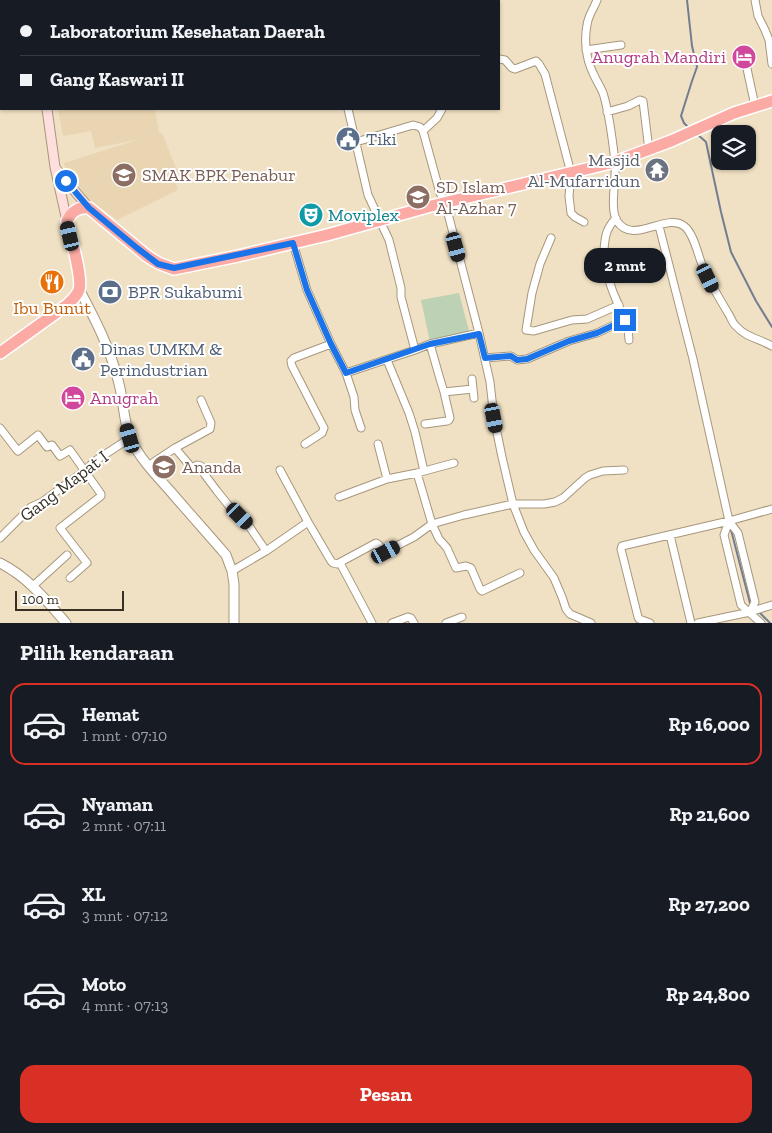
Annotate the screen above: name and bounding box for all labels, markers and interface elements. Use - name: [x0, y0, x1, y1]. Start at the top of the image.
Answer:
- text: Laboratorium Kesehatan Daerah: [50, 20, 325, 43]
- hotel icon: Anugrah Mandiri: [731, 44, 757, 70]
- place label: Anugrah Mandiri: [592, 46, 726, 68]
- text: Gang Kaswari II: [50, 68, 184, 91]
- map controls: [711, 125, 756, 170]
- button: layers: [711, 125, 756, 170]
- public building icon: Tiki: [335, 126, 361, 152]
- place label: Tiki: [366, 128, 397, 150]
- place label: Masjid Al-Mufarridun: [528, 149, 641, 192]
- temple icon: Masjid Al-Mufarridun: [644, 157, 670, 183]
- school or university icon: SMAK BPK Penabur: [111, 162, 137, 188]
- place label: SMAK BPK Penabur: [142, 164, 296, 186]
- route start: [55, 170, 77, 192]
- place label: SD Islam Al-Azhar 7: [436, 176, 517, 219]
- school or university icon: SD Islam Al-Azhar 7: [405, 184, 431, 210]
- theatre icon: Moviplex: [298, 202, 324, 228]
- place label: Moviplex: [328, 204, 399, 226]
- car: [59, 220, 80, 252]
- car: [444, 231, 467, 263]
- callout: 2 mnt: [584, 248, 666, 282]
- text: 2 mnt: [604, 256, 646, 275]
- car: [694, 261, 721, 295]
- restaurant icon: Ibu Bunut: [39, 269, 65, 295]
- bank icon: BPR Sukabumi: [97, 279, 123, 305]
- place label: BPR Sukabumi: [128, 281, 242, 303]
- place label: Ibu Bunut: [13, 297, 91, 319]
- route end: [614, 309, 636, 331]
- place label: Dinas UMKM & Perindustrian: [100, 338, 222, 381]
- public building icon: Dinas UMKM & Perindustrian: [70, 346, 96, 372]
- hotel icon: Anugrah: [60, 385, 86, 411]
- place label: Anugrah: [90, 387, 158, 409]
- car: [483, 402, 504, 434]
- car: [118, 422, 141, 454]
- street label: Gang Mapat I: [15, 446, 113, 526]
- school or university icon: Ananda: [151, 454, 177, 480]
- place label: Ananda: [182, 456, 242, 478]
- car: [224, 500, 255, 532]
- car: [369, 538, 402, 566]
- scale bar: [15, 588, 124, 611]
- text: 100 m: [22, 591, 59, 608]
- text: Pilih kendaraan: [20, 639, 174, 666]
- icon: car: [22, 702, 67, 747]
- text: Hemat: [82, 703, 139, 726]
- text: Rp 16,000: [669, 713, 750, 736]
- text: 1 mnt · 07:10: [82, 726, 167, 745]
- icon: car: [22, 792, 67, 837]
- text: Nyaman: [82, 793, 153, 816]
- text: Rp 21,600: [670, 803, 750, 826]
- text: 2 mnt · 07:11: [82, 816, 166, 835]
- icon: car: [22, 882, 67, 927]
- text: XL: [82, 883, 105, 906]
- text: Rp 27,200: [668, 893, 750, 916]
- text: 3 mnt · 07:12: [82, 906, 168, 925]
- icon: car: [22, 972, 67, 1017]
- text: Moto: [82, 973, 126, 996]
- text: Rp 24,800: [666, 983, 750, 1006]
- text: 4 mnt · 07:13: [82, 996, 168, 1015]
- button: Pesan: [20, 1065, 752, 1123]

